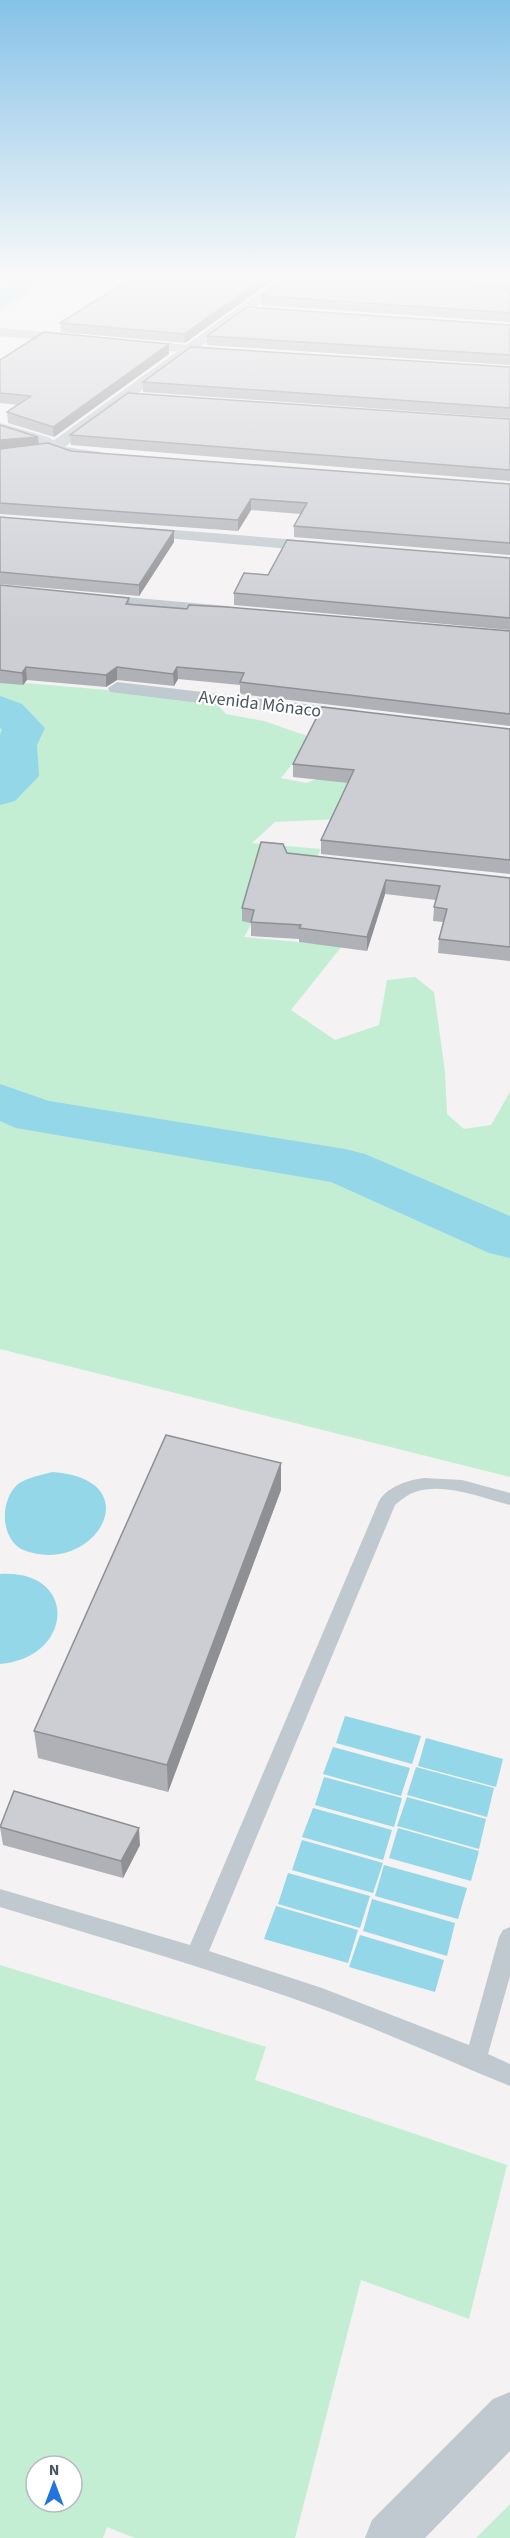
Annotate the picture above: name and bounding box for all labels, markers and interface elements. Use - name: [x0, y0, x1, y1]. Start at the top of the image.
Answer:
- street label: Avenida Mônaco: [197, 684, 323, 724]
- north arrow: [24, 2454, 84, 2514]
- text: N: [49, 2459, 59, 2481]

